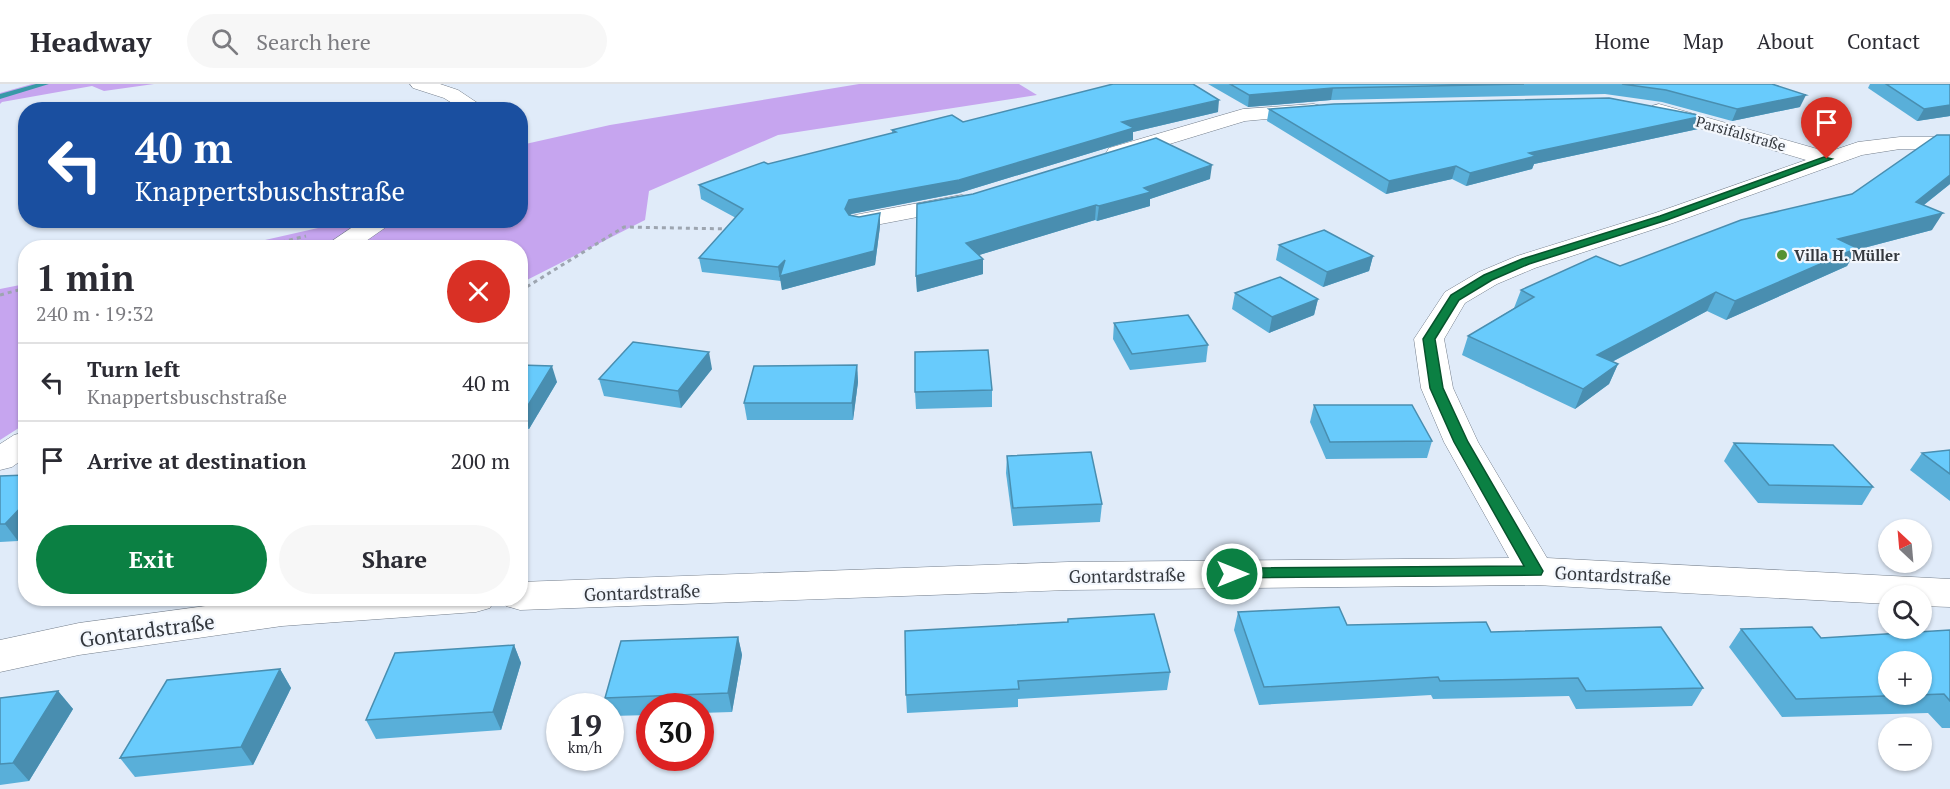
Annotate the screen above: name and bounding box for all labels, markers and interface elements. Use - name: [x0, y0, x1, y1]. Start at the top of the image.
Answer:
- search box: [187, 14, 607, 68]
- text: Headway: [30, 23, 151, 60]
- icon: search: [208, 25, 241, 58]
- text: Search here: [256, 27, 371, 56]
- text: Home: [1594, 27, 1650, 55]
- text: Map: [1683, 27, 1724, 55]
- text: About: [1757, 27, 1814, 55]
- text: Contact: [1847, 27, 1920, 55]
- pin: [1801, 97, 1852, 159]
- icon: arrive: [1810, 106, 1843, 139]
- street label: Parsifalstraße: [1694, 111, 1788, 155]
- text: 40 m: [135, 119, 233, 175]
- icon: left: [36, 126, 114, 204]
- text: Knappertsbuschstraße: [135, 173, 405, 209]
- place label: Villa H. Müller: [1794, 245, 1900, 265]
- marker: Villa H. Müller: [1775, 248, 1789, 262]
- text: 1 min: [36, 254, 134, 301]
- button: close: [447, 260, 510, 323]
- text: 240 m · 19:32: [36, 300, 154, 327]
- text: Turn left: [87, 354, 180, 383]
- icon: left: [36, 366, 69, 399]
- text: 40 m: [462, 368, 510, 397]
- text: Knappertsbuschstraße: [87, 383, 287, 410]
- icon: arrive: [36, 444, 69, 477]
- text: Arrive at destination: [87, 446, 306, 475]
- text: 200 m: [450, 446, 510, 475]
- north arrow: [1878, 519, 1932, 573]
- map controls: [1878, 519, 1932, 771]
- button: Exit: [36, 525, 267, 594]
- button: Share: [279, 525, 510, 594]
- position arrow: [1200, 542, 1264, 606]
- street label: Gontardstraße: [1554, 560, 1672, 590]
- street label: Gontardstraße: [1068, 562, 1186, 588]
- street label: Gontardstraße: [583, 578, 701, 606]
- button: search: [1878, 585, 1932, 639]
- street label: Gontardstraße: [78, 607, 216, 653]
- button: +: [1878, 651, 1932, 705]
- speed limit sign: 30: [636, 693, 714, 771]
- text: 19: [568, 705, 602, 745]
- button: −: [1878, 717, 1932, 771]
- text: km/h: [568, 737, 602, 757]

